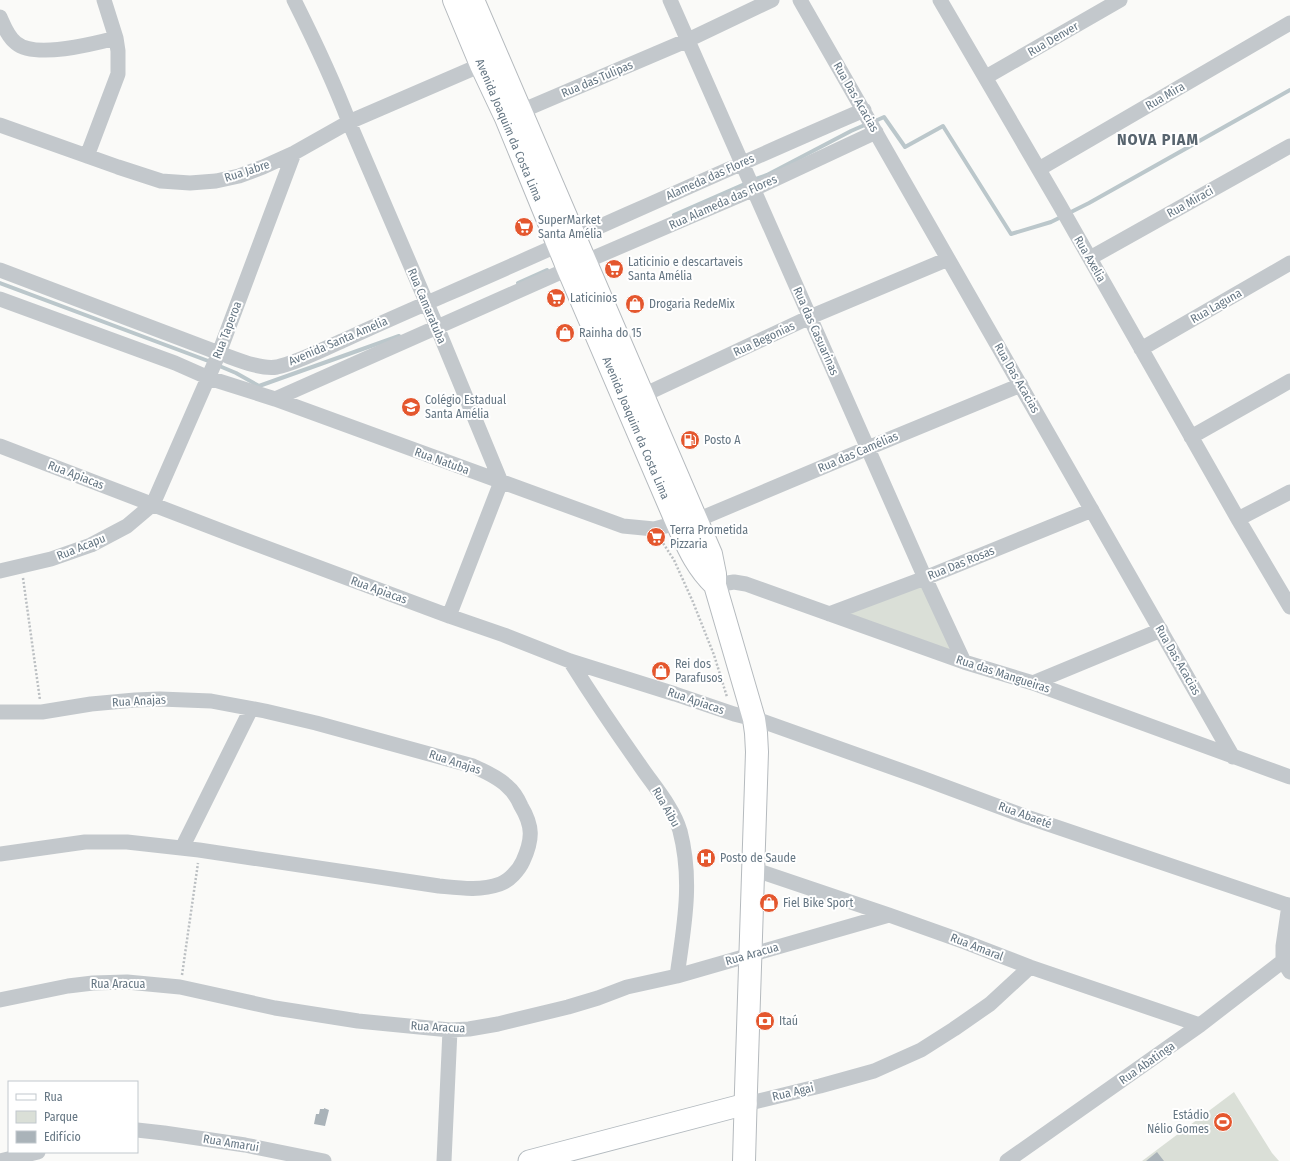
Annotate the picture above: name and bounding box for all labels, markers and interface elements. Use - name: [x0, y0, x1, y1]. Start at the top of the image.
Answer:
- street label: Rua Denver: [1025, 19, 1081, 59]
- street label: Avenida Joaquim da Costa Lima: [473, 57, 545, 204]
- street label: Rua das Tulipas: [559, 58, 635, 100]
- street label: Rua Das Acacias: [830, 60, 882, 134]
- street label: Rua Mira: [1143, 79, 1187, 113]
- district label: NOVA PIAM: [1117, 130, 1199, 149]
- street label: Alameda das Flores: [664, 151, 756, 203]
- street label: Rua Jabre: [223, 157, 272, 185]
- street label: Rua Alameda das Flores: [667, 172, 779, 232]
- street label: Rua Miraci: [1164, 184, 1216, 220]
- place label: SuperMarket Santa Amélia: [538, 213, 602, 241]
- supermarket icon: SuperMarket Santa Amélia: [513, 216, 535, 238]
- street label: Rua Axelia: [1071, 233, 1109, 285]
- place label: Laticinio e descartaveis Santa Amélia: [628, 255, 743, 283]
- supermarket icon: Laticinio e descartaveis Santa Amélia: [603, 258, 625, 280]
- street label: Rua Camaratuba: [405, 266, 449, 346]
- street label: Rua das Casuarinas: [790, 285, 842, 377]
- street label: Rua Laguna: [1188, 286, 1244, 326]
- supermarket icon: Laticinios: [545, 287, 567, 309]
- place label: Laticinios: [570, 291, 617, 305]
- shop icon: Drogaria RedeMix: [624, 293, 646, 315]
- place label: Drogaria RedeMix: [649, 297, 736, 311]
- street label: Rua Taperoa: [210, 299, 244, 361]
- street label: Avenida Santa Amelia: [286, 314, 390, 368]
- street label: Rua Begonias: [731, 319, 797, 359]
- shop icon: Rainha do 15: [554, 322, 576, 344]
- place label: Rainha do 15: [579, 326, 642, 340]
- street label: Rua Das Acacias: [991, 341, 1043, 415]
- street label: Avenida Joaquim da Costa Lima: [600, 355, 672, 502]
- place label: Colégio Estadual Santa Amélia: [425, 393, 506, 421]
- school or university icon: Colégio Estadual Santa Amélia: [400, 396, 422, 418]
- fuel station icon: Posto A: [679, 429, 701, 451]
- street label: Rua das Camélias: [816, 429, 900, 475]
- place label: Posto A: [704, 433, 741, 447]
- street label: Rua Natuba: [413, 445, 471, 477]
- street label: Rua Apiacas: [46, 458, 106, 492]
- place label: Terra Prometida Pizzaria: [670, 523, 748, 551]
- supermarket icon: Terra Prometida Pizzaria: [645, 526, 667, 548]
- street label: Rua Acapu: [55, 531, 107, 563]
- street label: Rua Das Rosas: [926, 543, 996, 583]
- street label: Rua Apiacas: [349, 573, 409, 607]
- street label: Rua Das Acacias: [1152, 623, 1204, 697]
- street label: Rua das Mangueiras: [954, 652, 1052, 696]
- place label: Rei dos Parafusos: [675, 657, 723, 685]
- shop icon: Rei dos Parafusos: [650, 660, 672, 682]
- street label: Rua Apiacas: [666, 685, 726, 717]
- street label: Rua Anajas: [112, 693, 166, 709]
- street label: Rua Anajas: [427, 747, 483, 777]
- street label: Rua Aibu: [649, 785, 683, 829]
- street label: Rua Abaeté: [996, 799, 1054, 831]
- hospital icon: Posto de Saude: [695, 847, 717, 869]
- place label: Posto de Saude: [720, 851, 796, 865]
- shop icon: Fiel Bike Sport: [758, 892, 780, 914]
- place label: Fiel Bike Sport: [783, 896, 853, 910]
- street label: Rua Amaral: [948, 930, 1006, 964]
- street label: Rua Aracua: [724, 940, 780, 968]
- street label: Rua Aracua: [91, 977, 145, 991]
- bank icon: Itaú: [754, 1010, 776, 1032]
- place label: Itaú: [779, 1014, 798, 1028]
- street label: Rua Aracua: [410, 1019, 466, 1035]
- street label: Rua Abatinga: [1117, 1039, 1178, 1087]
- street label: Rua Agai: [771, 1080, 815, 1104]
- legend: [8, 1081, 138, 1153]
- text: Rua: [44, 1090, 63, 1104]
- place label: Estádio Nélio Gomes: [1147, 1108, 1209, 1136]
- text: Parque: [44, 1110, 78, 1124]
- sports icon: Estádio Nélio Gomes: [1212, 1111, 1234, 1133]
- text: Edifício: [44, 1130, 81, 1144]
- street label: Rua Amarui: [202, 1132, 260, 1154]

